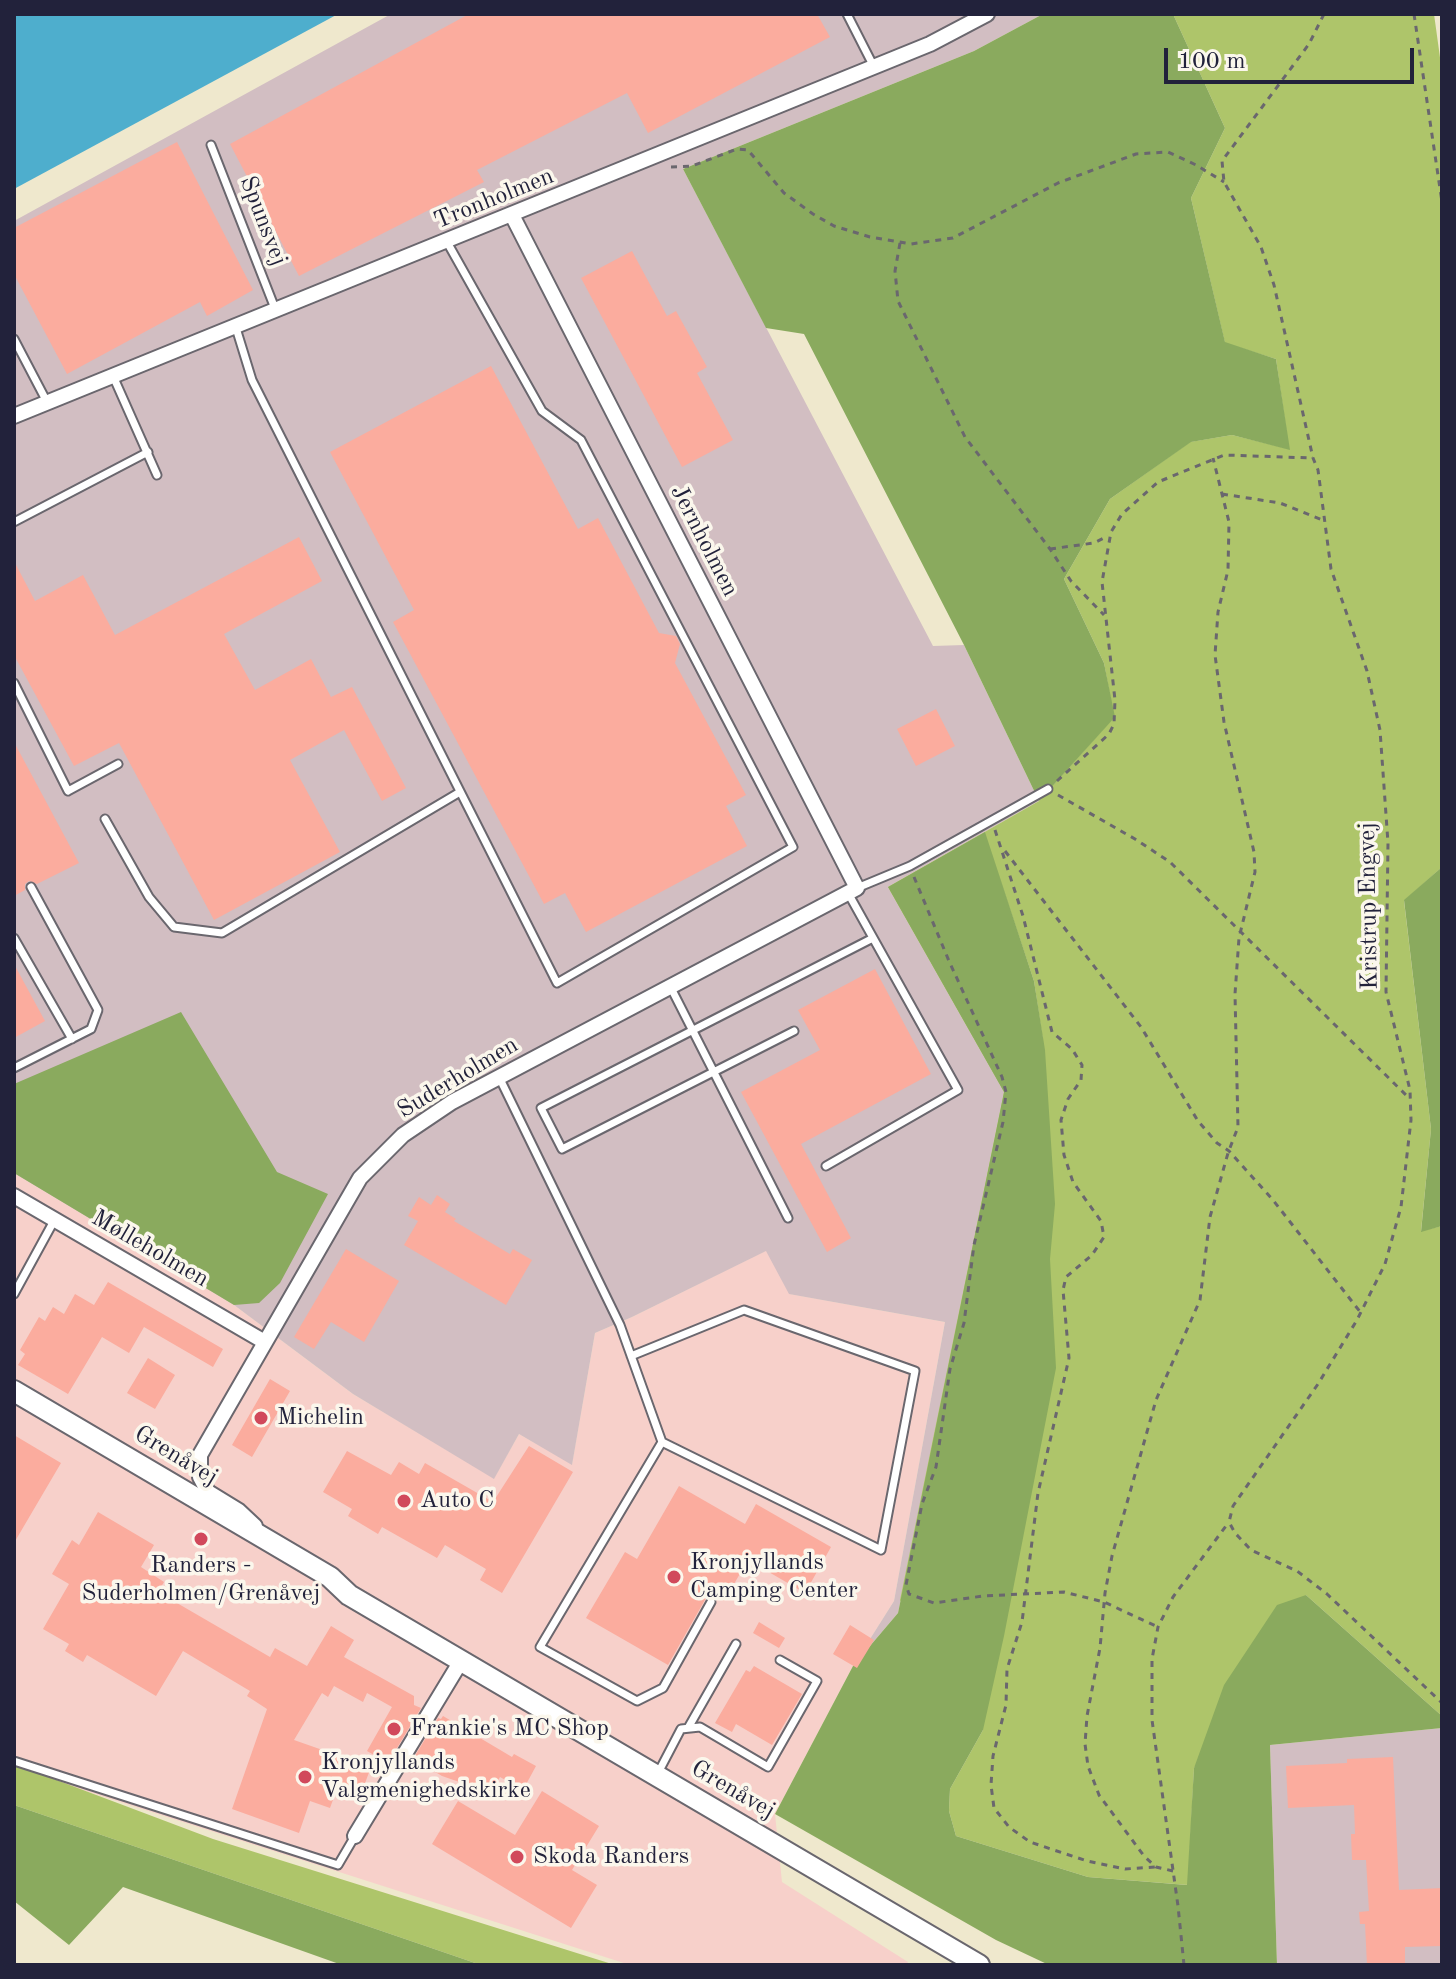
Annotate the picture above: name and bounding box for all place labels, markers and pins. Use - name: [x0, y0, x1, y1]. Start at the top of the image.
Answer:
- place label: Michelin: [277, 1404, 364, 1432]
- marker: Michelin: [252, 1409, 270, 1427]
- place label: Auto C: [420, 1487, 494, 1515]
- marker: Auto C: [395, 1492, 413, 1510]
- marker: Randers - Suderholmen/Grenåvej: [192, 1530, 210, 1548]
- place label: Kronjyllands Camping Center: [690, 1549, 858, 1605]
- place label: Randers - Suderholmen/Grenåvej: [82, 1552, 320, 1608]
- marker: Kronjyllands Camping Center: [665, 1568, 683, 1586]
- place label: Frankie's MC Shop: [410, 1715, 609, 1743]
- marker: Frankie's MC Shop: [385, 1720, 403, 1738]
- place label: Kronjyllands Valgmenighedskirke: [321, 1749, 531, 1805]
- marker: Kronjyllands Valgmenighedskirke: [296, 1768, 314, 1786]
- place label: Skoda Randers: [533, 1843, 689, 1871]
- marker: Skoda Randers: [508, 1848, 526, 1866]

